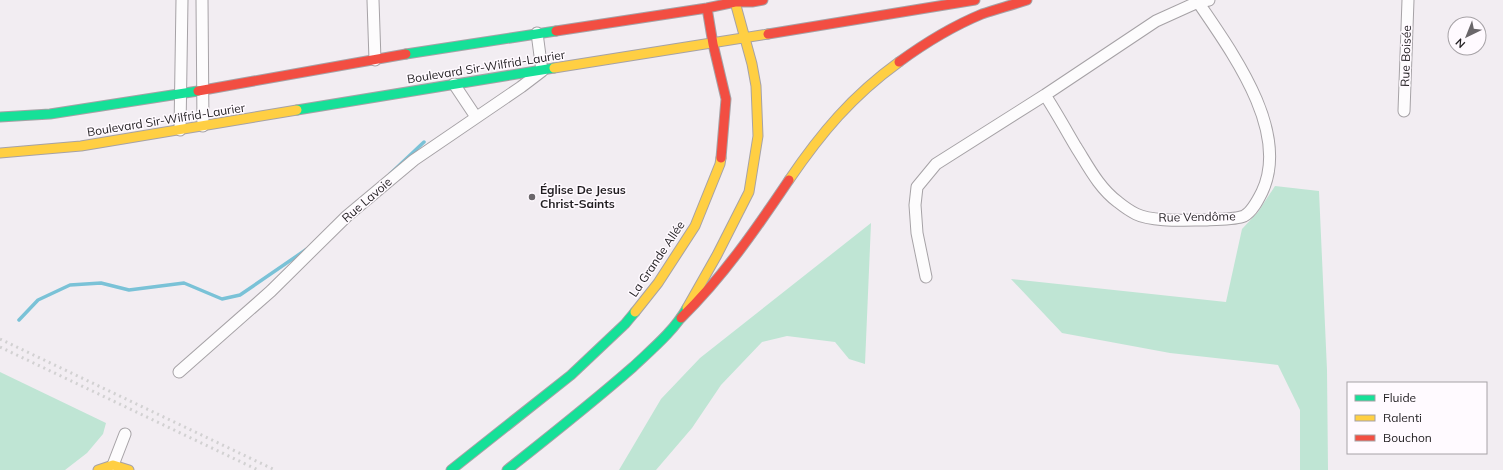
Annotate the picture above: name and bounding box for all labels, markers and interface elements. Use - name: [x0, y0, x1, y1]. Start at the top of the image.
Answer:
- north arrow: [1447, 16, 1487, 56]
- street label: Rue Boisée: [1397, 25, 1414, 87]
- text: N: [1452, 35, 1468, 51]
- street label: Boulevard Sir-Wilfrid-Laurier: [406, 47, 567, 86]
- street label: Boulevard Sir-Wilfrid-Laurier: [86, 100, 247, 139]
- street label: Rue Lavoie: [339, 174, 395, 225]
- place label: Église De Jesus Christ-Saints: [540, 182, 626, 211]
- marker: Église De Jesus Christ-Saints: [527, 192, 537, 202]
- street label: Rue Vendôme: [1158, 208, 1236, 225]
- street label: La Grande Allée: [626, 218, 688, 300]
- legend: [1347, 382, 1487, 454]
- text: Fluide: [1383, 390, 1416, 405]
- text: Ralenti: [1383, 410, 1422, 425]
- text: Bouchon: [1383, 430, 1432, 445]

